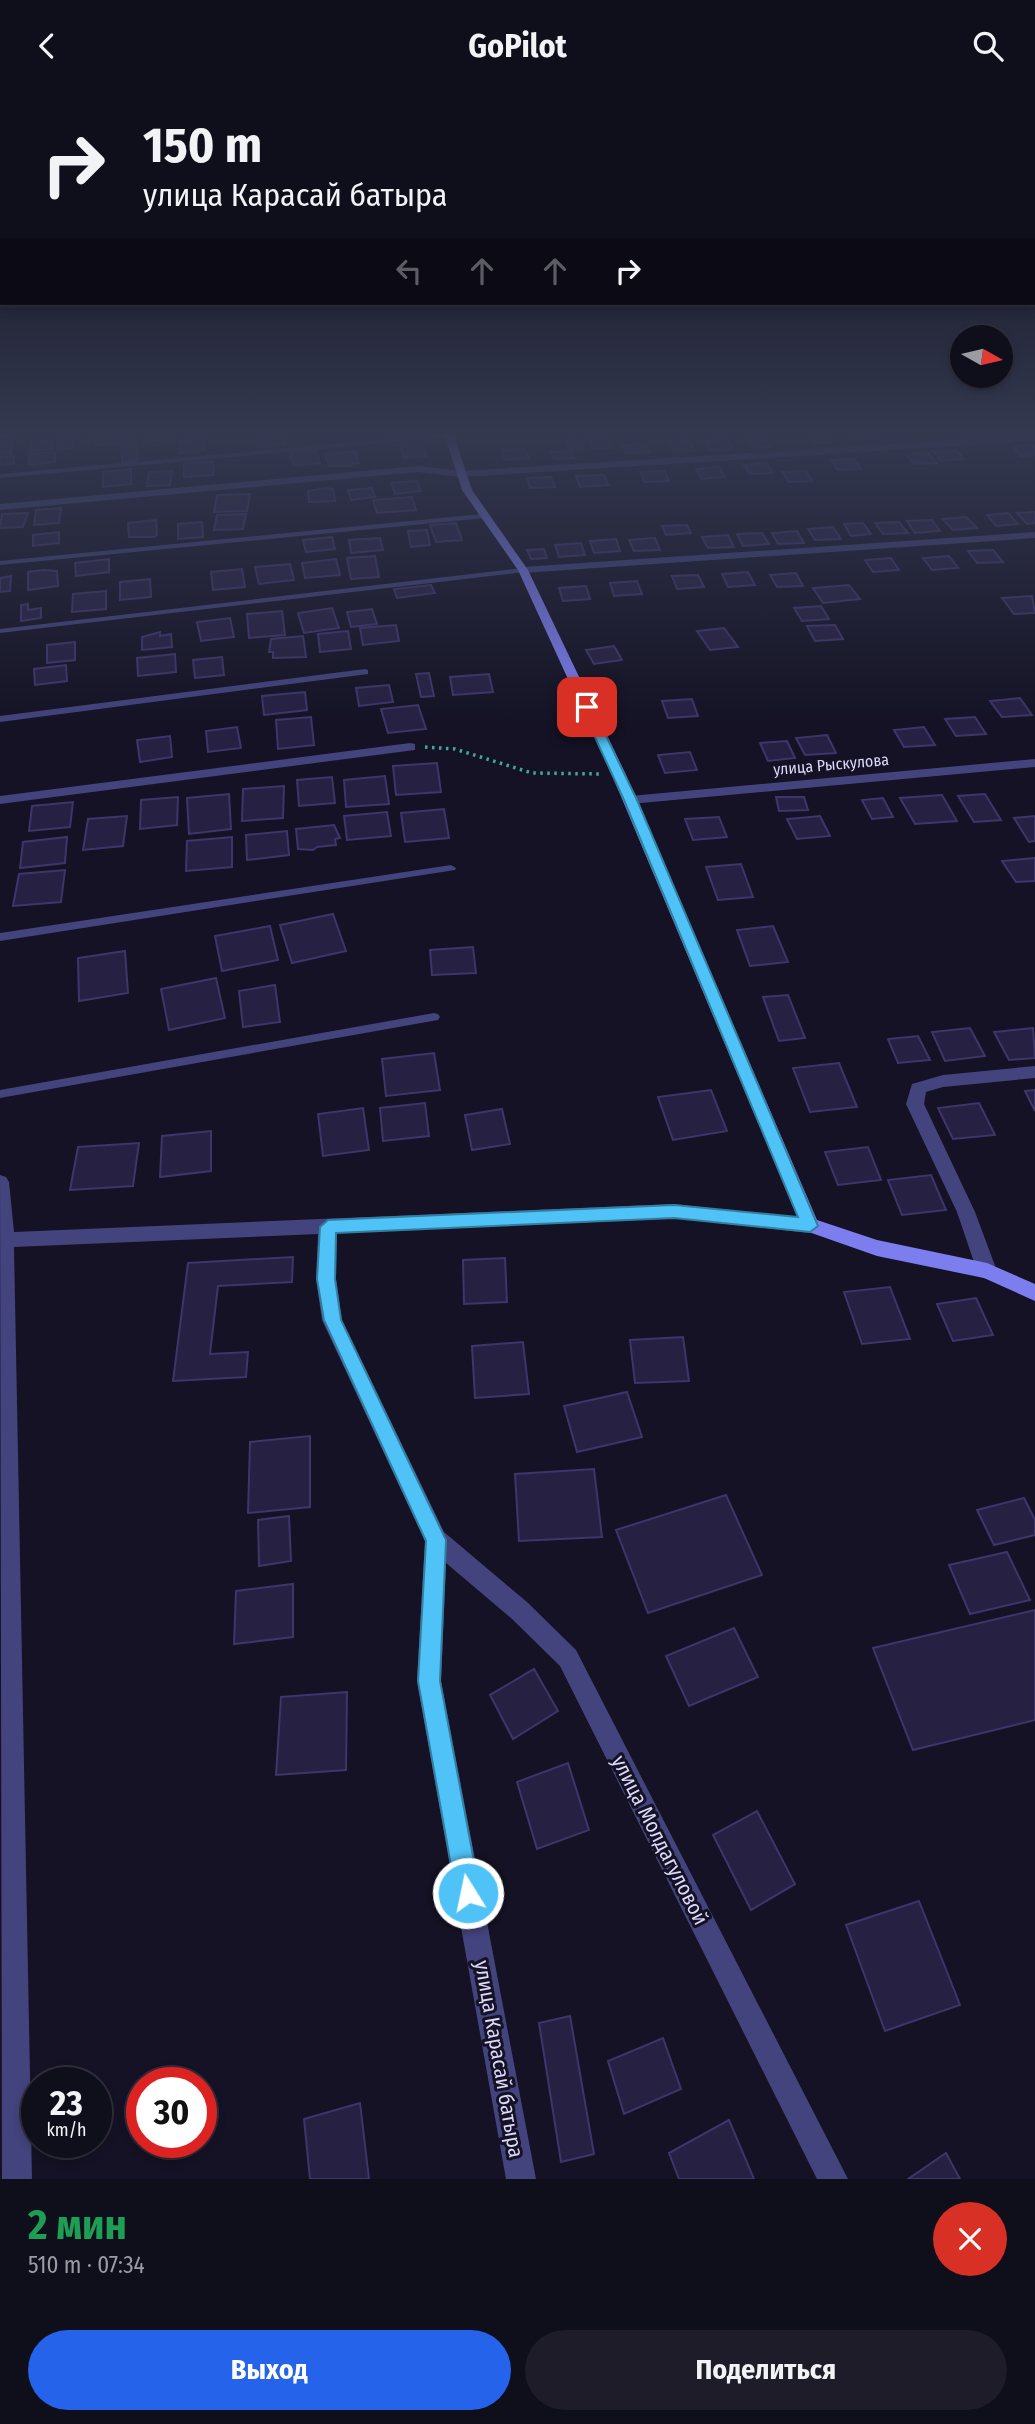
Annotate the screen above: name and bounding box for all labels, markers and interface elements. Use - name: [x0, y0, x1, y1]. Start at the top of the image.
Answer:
- icon: back: [28, 27, 66, 65]
- text: GoPilot: [468, 27, 567, 65]
- icon: search: [969, 27, 1007, 65]
- text: 150 m: [143, 116, 262, 175]
- icon: right: [28, 119, 119, 210]
- text: улица Карасай батыра: [143, 176, 447, 214]
- icon: left: [390, 252, 428, 290]
- icon: ahead: [463, 252, 501, 290]
- icon: ahead: [536, 252, 574, 290]
- icon: right: [609, 252, 647, 290]
- north arrow: [950, 325, 1013, 389]
- map controls: [950, 325, 1013, 388]
- pin: [557, 677, 617, 737]
- icon: arrive: [568, 688, 606, 726]
- street label: улица Рыскулова: [772, 750, 890, 779]
- street label: улица Молдагуловой: [606, 1751, 714, 1929]
- position arrow: [431, 1856, 505, 1930]
- street label: улица Карасай батыра: [469, 1958, 529, 2160]
- speed limit sign: 30: [126, 2067, 217, 2158]
- text: 23: [50, 2082, 83, 2124]
- text: km/h: [46, 2119, 87, 2141]
- text: 2 мин: [28, 2200, 127, 2250]
- button: close: [933, 2202, 1007, 2276]
- text: 510 m · 07:34: [28, 2251, 145, 2279]
- button: Выход: [28, 2330, 511, 2410]
- button: Поделиться: [525, 2330, 1007, 2410]

